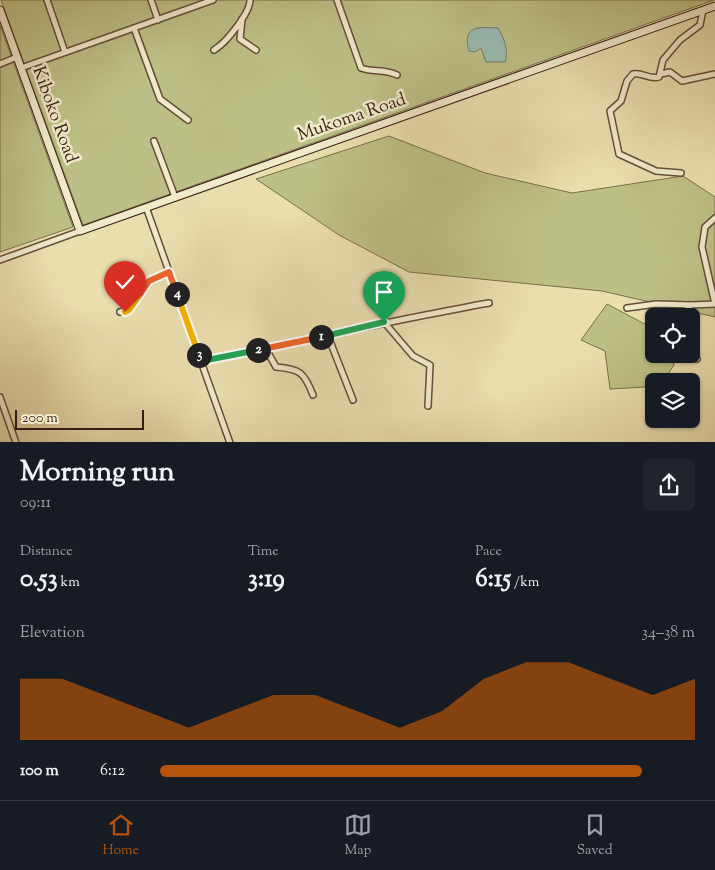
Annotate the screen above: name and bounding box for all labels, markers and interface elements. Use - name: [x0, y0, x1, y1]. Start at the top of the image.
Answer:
- street label: Kiboko Road: [24, 63, 84, 167]
- street label: Mukoma Road: [294, 87, 410, 149]
- pin: [104, 261, 146, 312]
- icon: check: [111, 268, 139, 296]
- pin: [363, 271, 405, 322]
- icon: arrive: [370, 278, 398, 306]
- pin: 4: [164, 282, 190, 306]
- text: 4: [174, 284, 181, 304]
- map controls: [645, 308, 700, 428]
- button: locate: [645, 308, 700, 363]
- pin: 1: [308, 324, 334, 350]
- text: 1: [319, 327, 324, 347]
- pin: 2: [246, 338, 270, 362]
- text: 2: [255, 340, 262, 360]
- pin: 3: [186, 342, 212, 368]
- text: 3: [197, 345, 202, 365]
- button: layers: [645, 373, 700, 428]
- scale bar: [15, 408, 144, 431]
- text: 200 m: [22, 409, 58, 429]
- text: Morning run: [20, 453, 175, 493]
- button: share: [643, 459, 695, 511]
- text: 09:11: [20, 492, 51, 515]
- text: Distance: [20, 542, 73, 562]
- text: Time: [248, 542, 279, 562]
- text: Pace: [475, 542, 502, 562]
- text: 0.53: [20, 562, 58, 598]
- text: 3:19: [248, 562, 285, 598]
- text: 6:15: [475, 562, 511, 598]
- text: km: [58, 573, 80, 593]
- text: /km: [511, 573, 539, 593]
- text: Elevation: [20, 622, 85, 645]
- text: 34–38 m: [642, 622, 695, 645]
- text: 100 m: [20, 760, 59, 783]
- text: 6:12: [100, 760, 125, 783]
- tab: Home: [102, 811, 139, 861]
- tab: Map: [344, 811, 372, 861]
- tab: Saved: [577, 811, 613, 861]

